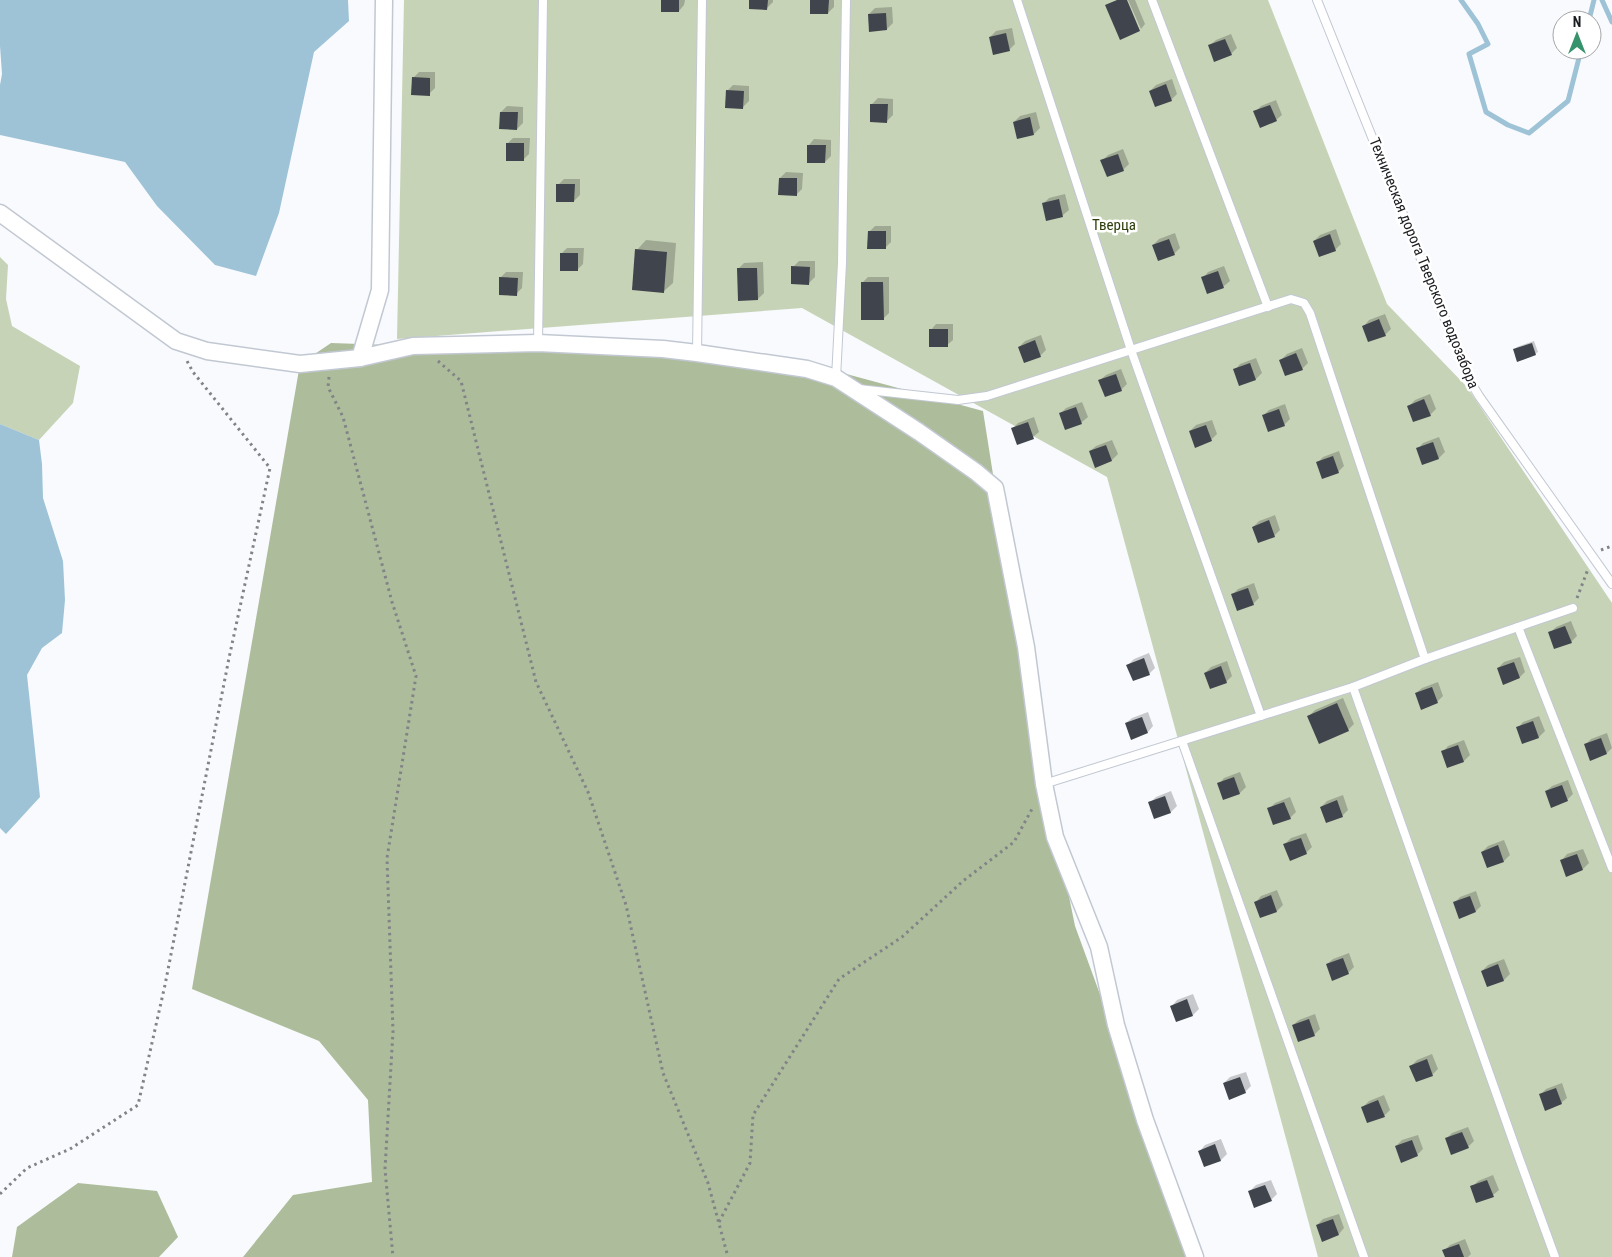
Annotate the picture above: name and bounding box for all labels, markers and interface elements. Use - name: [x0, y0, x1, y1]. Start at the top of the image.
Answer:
- north arrow: [1552, 10, 1602, 60]
- text: N: [1573, 14, 1581, 30]
- street label: Техническая дорога Тверского водозабора: [1365, 135, 1483, 391]
- park label: Тверца: [1092, 216, 1136, 234]

